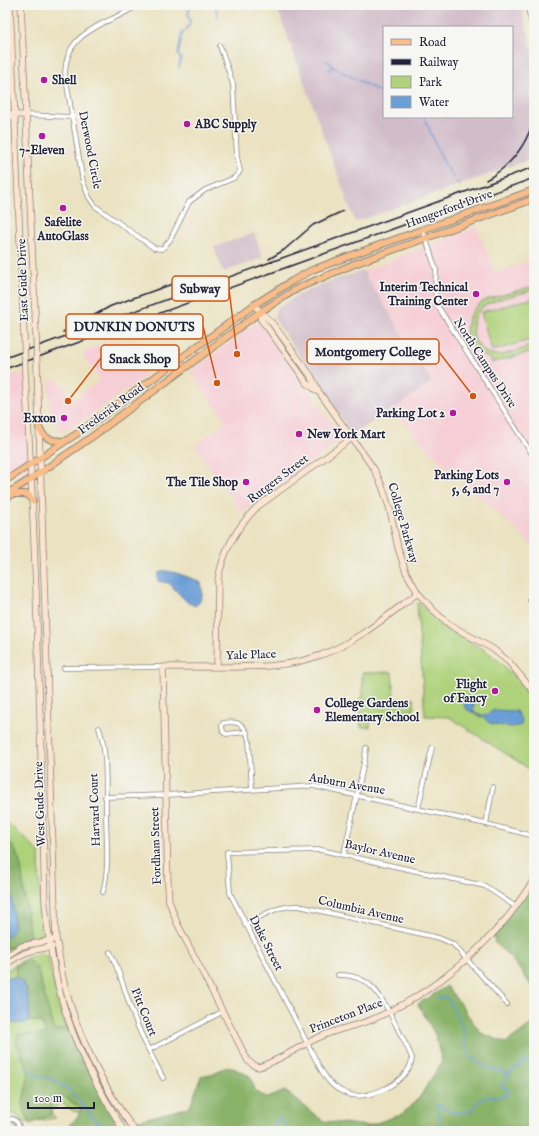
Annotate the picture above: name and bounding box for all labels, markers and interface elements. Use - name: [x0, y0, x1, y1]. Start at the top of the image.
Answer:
- legend: [383, 26, 513, 118]
- text: Road: [419, 35, 447, 50]
- text: Railway: [419, 55, 458, 70]
- place label: Shell: [52, 73, 77, 88]
- marker: Shell: [39, 75, 49, 85]
- text: Park: [419, 75, 442, 90]
- text: Water: [419, 95, 450, 110]
- street label: Derwood Circle: [75, 110, 105, 191]
- place label: ABC Supply: [194, 117, 258, 133]
- marker: ABC Supply: [182, 119, 192, 129]
- marker: 7-Eleven: [37, 131, 47, 141]
- place label: 7-Eleven: [19, 143, 65, 158]
- street label: Hungerford Drive: [404, 186, 495, 232]
- marker: Safelite AutoGlass: [58, 203, 68, 213]
- place label: Safelite AutoGlass: [36, 215, 89, 244]
- street label: East Gude Drive: [14, 238, 32, 322]
- callout: Subway: [172, 276, 229, 301]
- place label: Interim Technical Training Center: [379, 280, 469, 310]
- text: Subway: [180, 281, 221, 298]
- marker: Interim Technical Training Center: [471, 289, 481, 299]
- callout: DUNKIN DONUTS: [66, 314, 203, 339]
- street label: North Campus Drive: [449, 315, 520, 412]
- text: DUNKIN DONUTS: [73, 319, 195, 336]
- callout: Montgomery College: [307, 339, 439, 364]
- text: Montgomery College: [315, 344, 431, 361]
- callout: Snack Shop: [101, 345, 179, 370]
- text: Snack Shop: [109, 351, 171, 368]
- street label: Frederick Road: [75, 380, 148, 438]
- place label: Parking Lot 2: [376, 406, 445, 422]
- marker: Parking Lot 2: [448, 408, 458, 418]
- place label: Exxon: [23, 411, 57, 426]
- marker: Exxon: [59, 413, 69, 423]
- place label: New York Mart: [306, 427, 386, 442]
- marker: New York Mart: [294, 429, 304, 439]
- street label: Rutgers Street: [245, 451, 311, 507]
- place label: Parking Lots 5, 6, and 7: [434, 468, 500, 497]
- place label: The Tile Shop: [165, 475, 238, 491]
- marker: The Tile Shop: [241, 477, 251, 487]
- marker: Parking Lots 5, 6, and 7: [502, 477, 512, 487]
- street label: College Parkway: [384, 481, 422, 565]
- street label: Yale Place: [226, 647, 277, 663]
- place label: Flight of Fancy: [444, 677, 488, 707]
- marker: Flight of Fancy: [490, 686, 500, 696]
- place label: College Gardens Elementary School: [325, 696, 420, 726]
- marker: College Gardens Elementary School: [312, 705, 322, 715]
- street label: West Gude Drive: [31, 761, 49, 847]
- street label: Auburn Avenue: [307, 770, 387, 798]
- street label: Harvard Court: [86, 773, 104, 847]
- street label: Fordham Street: [147, 807, 165, 885]
- street label: Baylor Avenue: [343, 837, 417, 868]
- street label: Columbia Avenue: [317, 893, 406, 927]
- street label: Duke Street: [246, 913, 286, 973]
- street label: Pitt Court: [128, 986, 160, 1038]
- street label: Princeton Place: [307, 995, 385, 1037]
- scale bar: [28, 1084, 94, 1110]
- text: 100 m: [34, 1091, 62, 1106]

